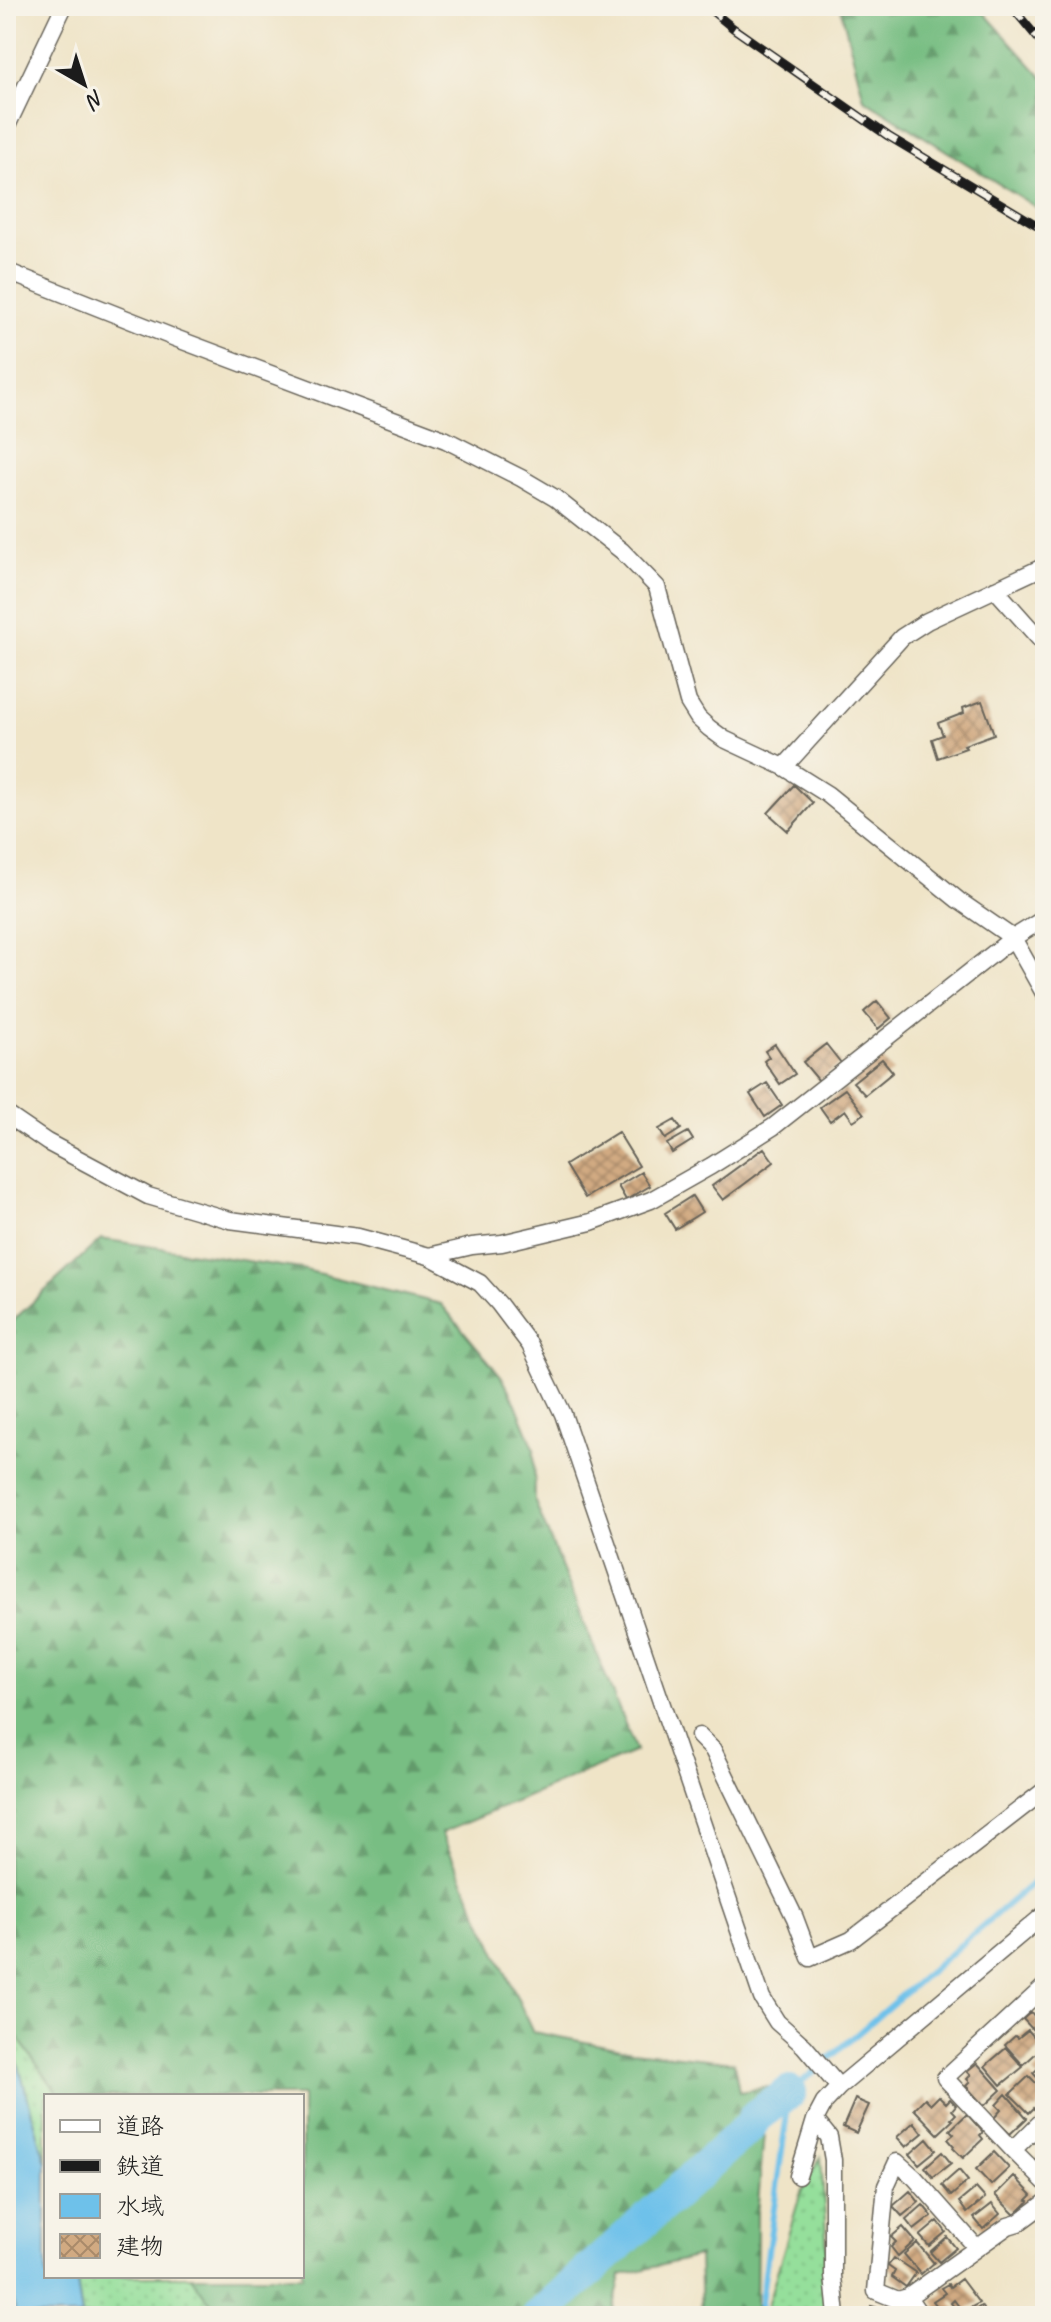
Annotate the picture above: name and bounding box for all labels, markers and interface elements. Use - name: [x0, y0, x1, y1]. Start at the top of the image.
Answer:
- north arrow: [44, 44, 124, 124]
- text: N: [79, 84, 110, 116]
- legend: [44, 2094, 304, 2278]
- text: 道路: [116, 2111, 164, 2141]
- text: 鉄道: [116, 2151, 164, 2181]
- text: 水域: [116, 2191, 164, 2221]
- text: 建物: [116, 2231, 164, 2261]

